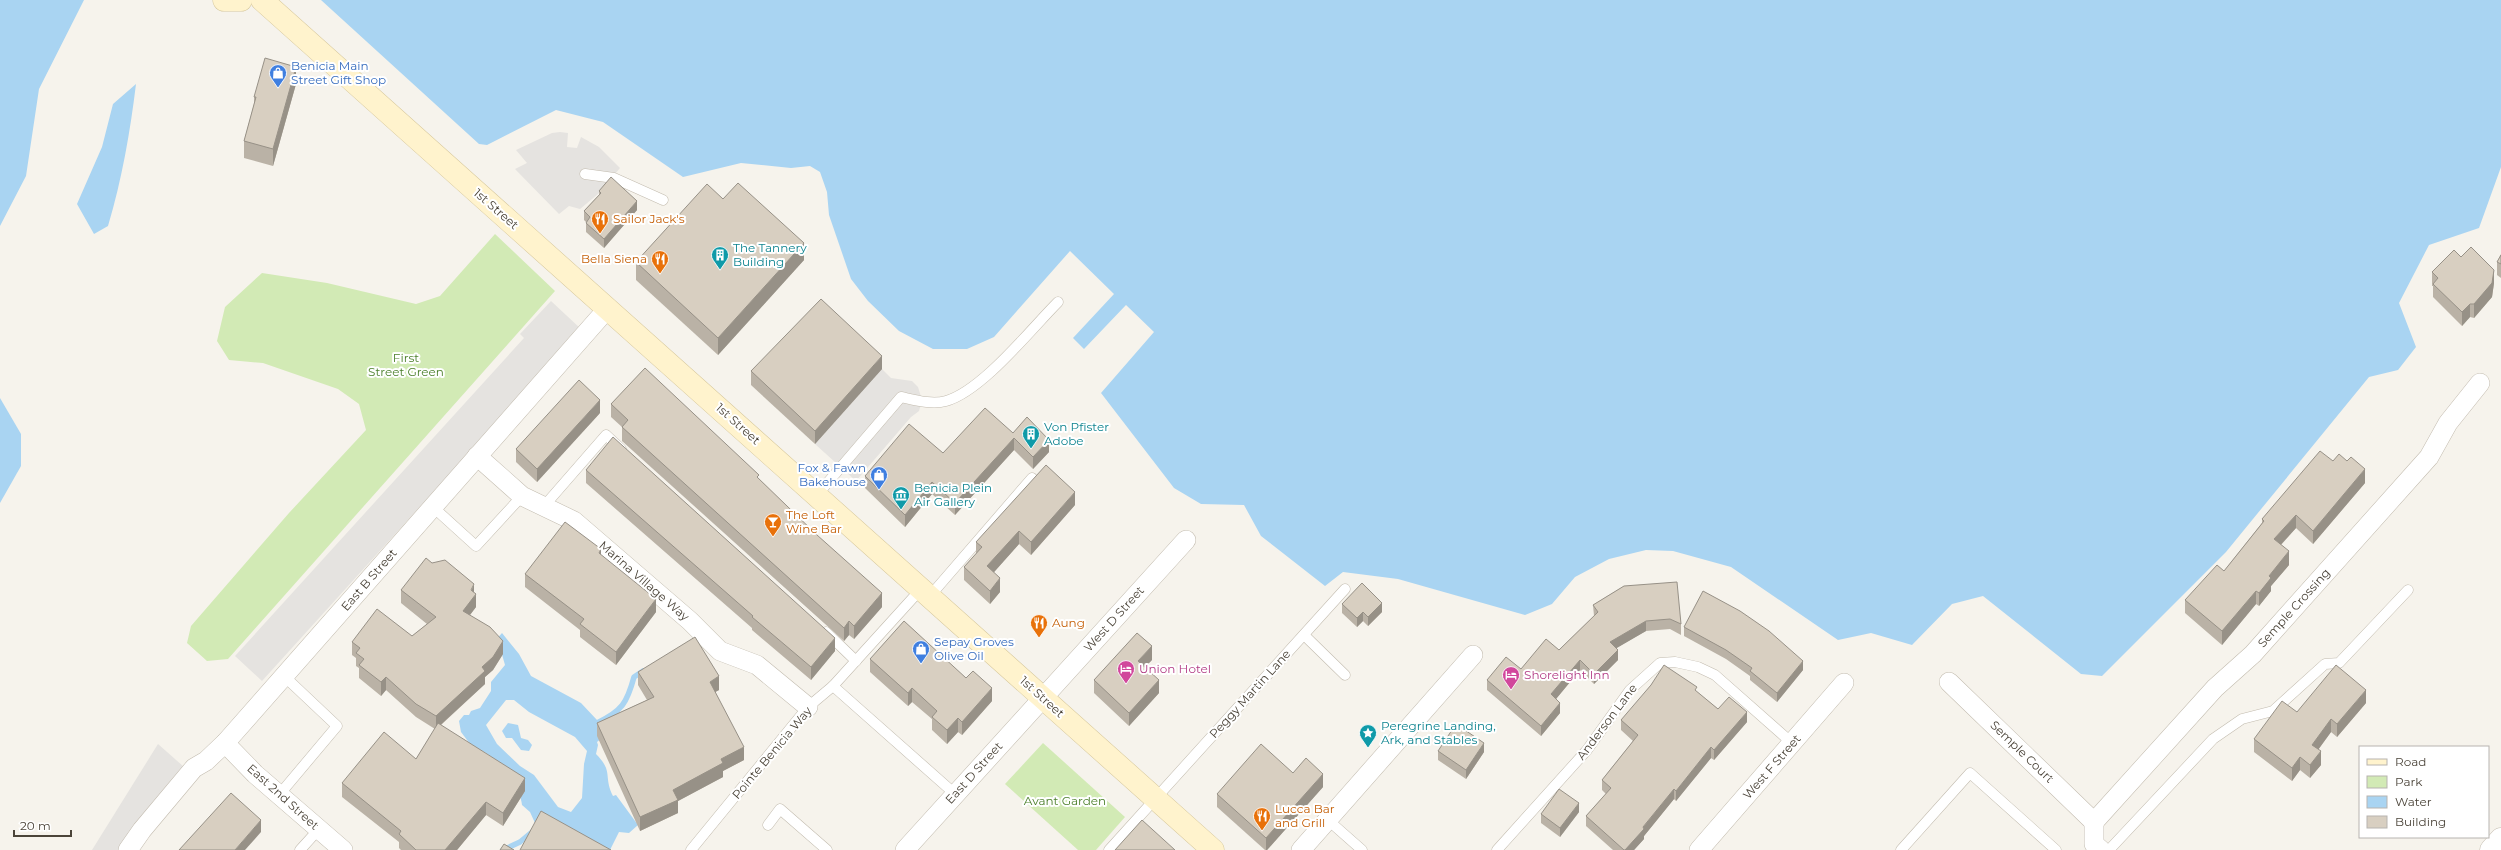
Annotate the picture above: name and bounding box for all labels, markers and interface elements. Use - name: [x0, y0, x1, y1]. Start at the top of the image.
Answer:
- place label: Benicia Main Street Gift Shop: [291, 58, 386, 87]
- shop icon: Benicia Main Street Gift Shop: [268, 63, 288, 88]
- street label: 1st Street: [471, 185, 522, 232]
- restaurant icon: Sailor Jack's: [590, 209, 610, 234]
- place label: Sailor Jack's: [613, 211, 685, 226]
- place label: The Tannery Building: [733, 240, 807, 269]
- building icon: The Tannery Building: [710, 245, 730, 270]
- restaurant icon: Bella Siena: [650, 249, 670, 274]
- place label: Bella Siena: [581, 251, 647, 266]
- park label: First Street Green: [368, 350, 444, 379]
- street label: 1st Street: [713, 400, 764, 448]
- place label: Von Pfister Adobe: [1044, 419, 1109, 448]
- building icon: Von Pfister Adobe: [1021, 424, 1041, 449]
- place label: Fox & Fawn Bakehouse: [798, 460, 866, 489]
- shop icon: Fox & Fawn Bakehouse: [869, 465, 889, 490]
- place label: Benicia Plein Air Gallery: [914, 480, 992, 509]
- museum icon: Benicia Plein Air Gallery: [891, 485, 911, 510]
- place label: The Loft Wine Bar: [786, 507, 842, 536]
- bar icon: The Loft Wine Bar: [763, 512, 783, 537]
- street label: Marina Village Way: [596, 537, 693, 624]
- street label: East B Street: [338, 545, 400, 614]
- street label: Semple Crossing: [2254, 565, 2333, 650]
- street label: West D Street: [1080, 583, 1147, 655]
- restaurant icon: Aung: [1029, 613, 1049, 638]
- place label: Aung: [1052, 615, 1085, 630]
- place label: Sepay Groves Olive Oil: [934, 634, 1014, 663]
- shop icon: Sepay Groves Olive Oil: [911, 639, 931, 664]
- street label: Peggy Martin Lane: [1206, 646, 1293, 741]
- hotel icon: Union Hotel: [1116, 659, 1136, 684]
- place label: Union Hotel: [1139, 661, 1211, 676]
- hotel icon: Shorelight Inn: [1501, 665, 1521, 690]
- place label: Shorelight Inn: [1524, 667, 1610, 682]
- street label: 1st Street: [1017, 673, 1068, 721]
- street label: Anderson Lane: [1573, 681, 1640, 763]
- street label: Pointe Benicia Way: [729, 703, 815, 802]
- street label: Semple Court: [1987, 717, 2057, 786]
- place label: Peregrine Landing, Ark, and Stables: [1381, 718, 1496, 747]
- place icon: Peregrine Landing, Ark, and Stables: [1358, 723, 1378, 748]
- street label: West F Street: [1739, 731, 1804, 802]
- street label: East D Street: [942, 738, 1005, 807]
- legend: [2359, 746, 2489, 838]
- text: Road: [2395, 754, 2426, 769]
- street label: East 2nd Street: [244, 760, 322, 833]
- text: Park: [2395, 774, 2423, 789]
- park label: Avant Garden: [1024, 793, 1106, 808]
- text: Water: [2395, 794, 2432, 809]
- place label: Lucca Bar and Grill: [1275, 801, 1335, 830]
- restaurant icon: Lucca Bar and Grill: [1252, 806, 1272, 831]
- scale bar: [14, 812, 71, 838]
- text: Building: [2395, 814, 2446, 829]
- text: 20 m: [20, 818, 51, 833]

